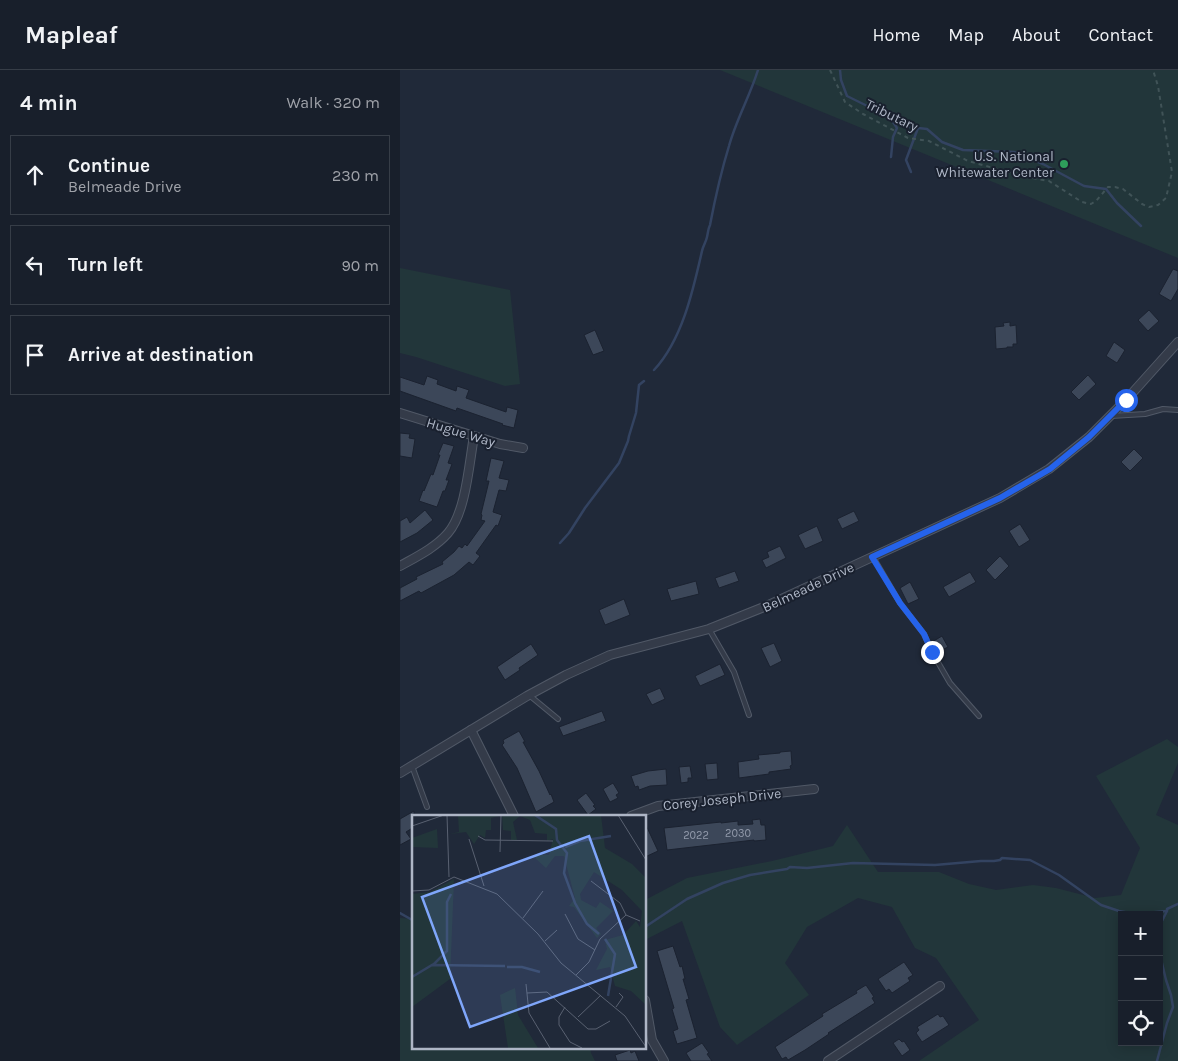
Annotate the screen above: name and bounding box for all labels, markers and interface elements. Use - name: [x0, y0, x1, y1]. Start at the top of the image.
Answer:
- text: Mapleaf: [25, 21, 118, 49]
- text: Home: [872, 24, 920, 46]
- text: Map: [948, 24, 984, 46]
- text: About: [1012, 24, 1061, 46]
- text: Contact: [1089, 24, 1153, 46]
- text: 4 min: [20, 91, 78, 115]
- text: Walk · 320 m: [286, 93, 380, 112]
- street label: Tributary: [863, 95, 921, 136]
- place label: U.S. National Whitewater Center: [936, 148, 1055, 181]
- text: Continue: [68, 155, 150, 177]
- marker: U.S. National Whitewater Center: [1058, 158, 1070, 170]
- icon: ahead: [21, 161, 49, 189]
- text: 230 m: [332, 166, 379, 185]
- text: Belmeade Drive: [68, 177, 182, 196]
- icon: left: [21, 251, 49, 279]
- text: Turn left: [68, 254, 143, 276]
- text: 90 m: [341, 256, 379, 275]
- icon: arrive: [21, 341, 49, 369]
- text: Arrive at destination: [68, 344, 254, 366]
- route start: [1115, 389, 1138, 412]
- street label: Hugue Way: [424, 414, 498, 451]
- street label: Belmeade Drive: [760, 559, 857, 616]
- route end: [921, 641, 944, 664]
- street label: Corey Joseph Drive: [662, 785, 782, 814]
- inset map: [412, 815, 646, 1048]
- house number: 2030: [725, 827, 751, 840]
- house number: 2022: [683, 829, 709, 842]
- map controls: [1118, 911, 1163, 1046]
- button: +: [1118, 911, 1163, 956]
- button: −: [1118, 956, 1163, 1001]
- button: locate: [1118, 1001, 1163, 1046]

